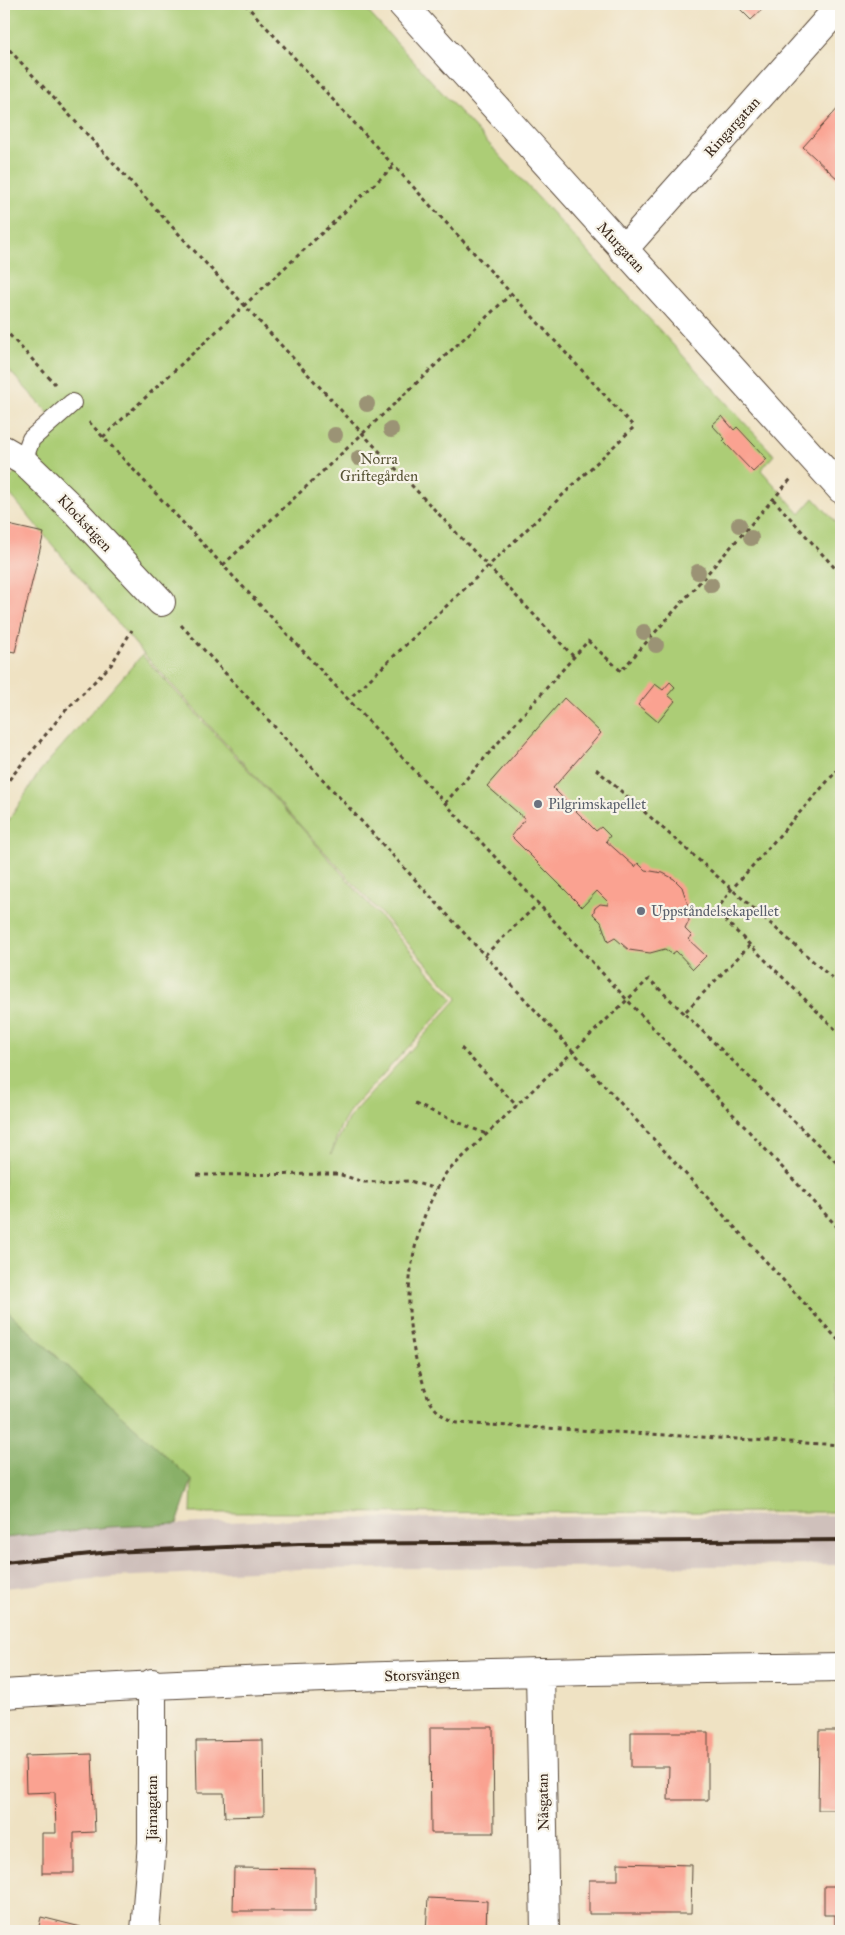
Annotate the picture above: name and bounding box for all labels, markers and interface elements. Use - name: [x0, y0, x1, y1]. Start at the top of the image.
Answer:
- street label: Ringargatan: [700, 93, 764, 161]
- street label: Murgatan: [593, 218, 649, 276]
- park label: Norra Griftegården: [340, 450, 418, 485]
- street label: Klockstigen: [54, 491, 116, 555]
- place label: Pilgrimskapellet: [548, 795, 647, 813]
- marker: Pilgrimskapellet: [532, 798, 544, 810]
- place label: Uppståndelsekapellet: [651, 902, 780, 920]
- marker: Uppståndelsekapellet: [635, 905, 647, 917]
- street label: Storsvängen: [384, 1665, 460, 1685]
- street label: Nåsgatan: [534, 1773, 552, 1831]
- street label: Järnagatan: [143, 1775, 162, 1843]

